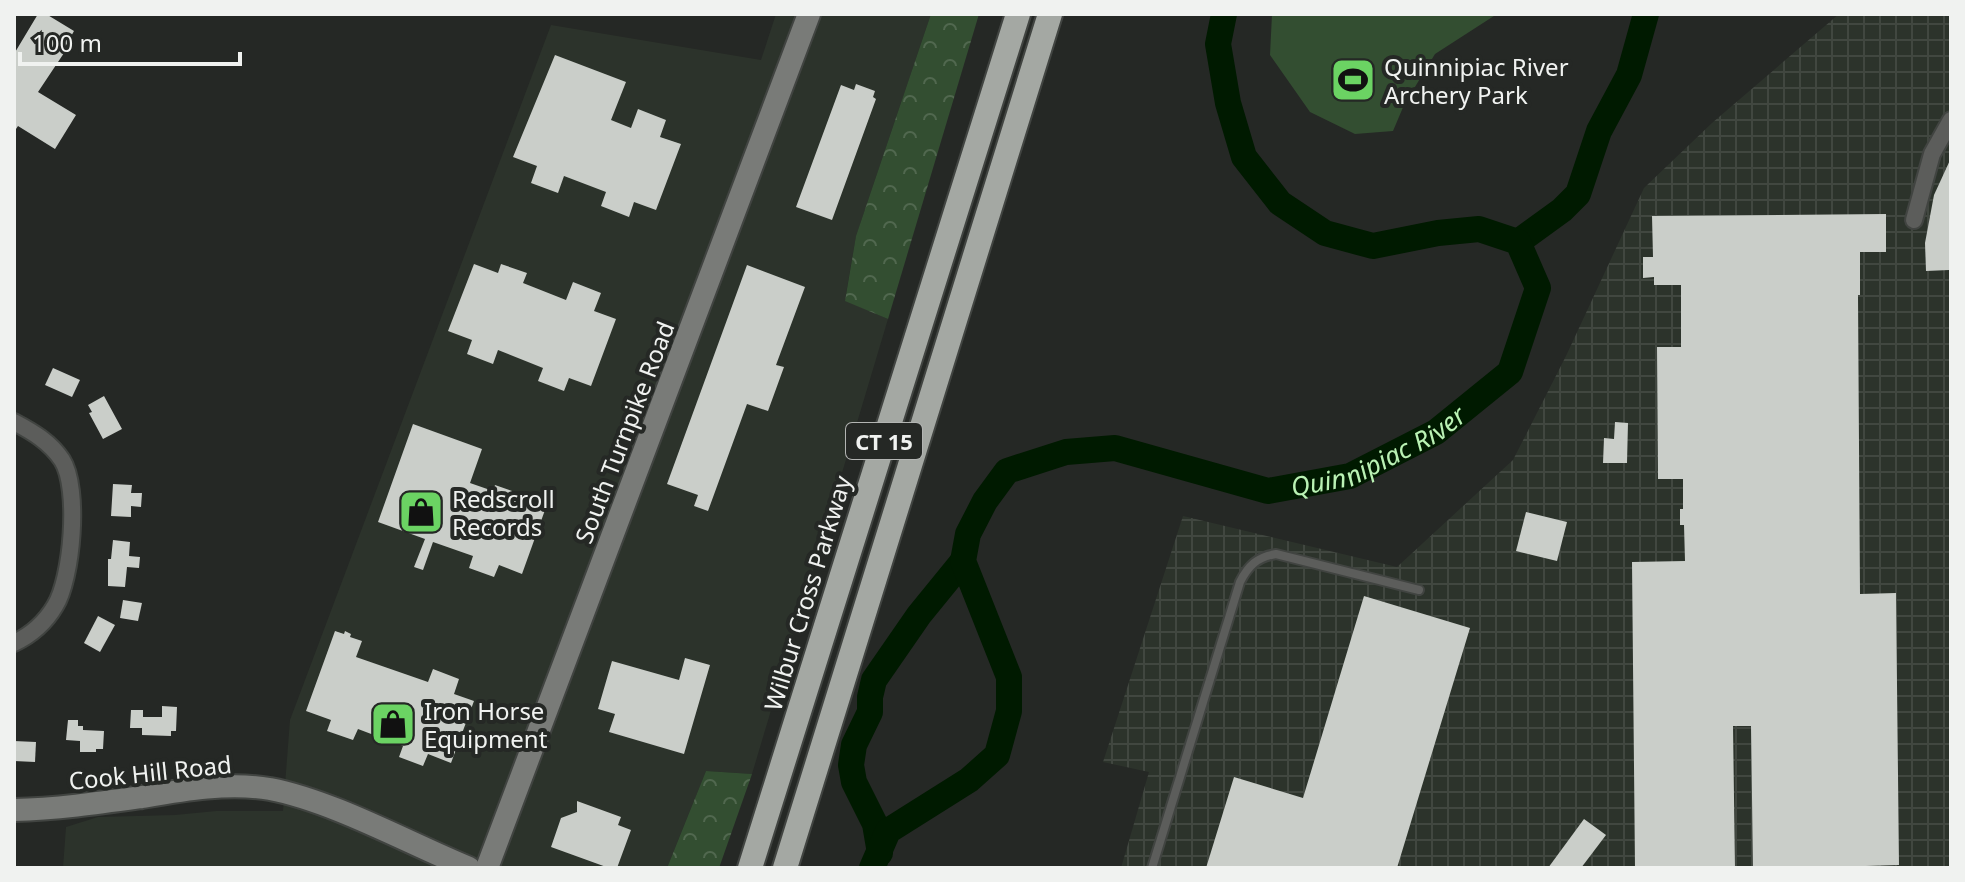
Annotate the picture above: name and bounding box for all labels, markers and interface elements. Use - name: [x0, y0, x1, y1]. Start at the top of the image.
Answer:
- scale bar: [20, 16, 240, 66]
- text: 100 m: [32, 26, 102, 59]
- place label: Quinnipiac River Archery Park: [1384, 50, 1569, 111]
- sports icon: Quinnipiac River Archery Park: [1329, 56, 1377, 104]
- street label: South Turnpike Road: [566, 316, 682, 548]
- water label: Quinnipiac River: [1288, 396, 1474, 504]
- road number: CT 15: [846, 423, 922, 459]
- street label: Wilbur Cross Parkway: [756, 471, 859, 715]
- place label: Redscroll Records: [452, 482, 555, 543]
- shop icon: Redscroll Records: [397, 488, 445, 536]
- place label: Iron Horse Equipment: [424, 694, 548, 755]
- shop icon: Iron Horse Equipment: [369, 700, 417, 748]
- street label: Cook Hill Road: [67, 747, 233, 797]

